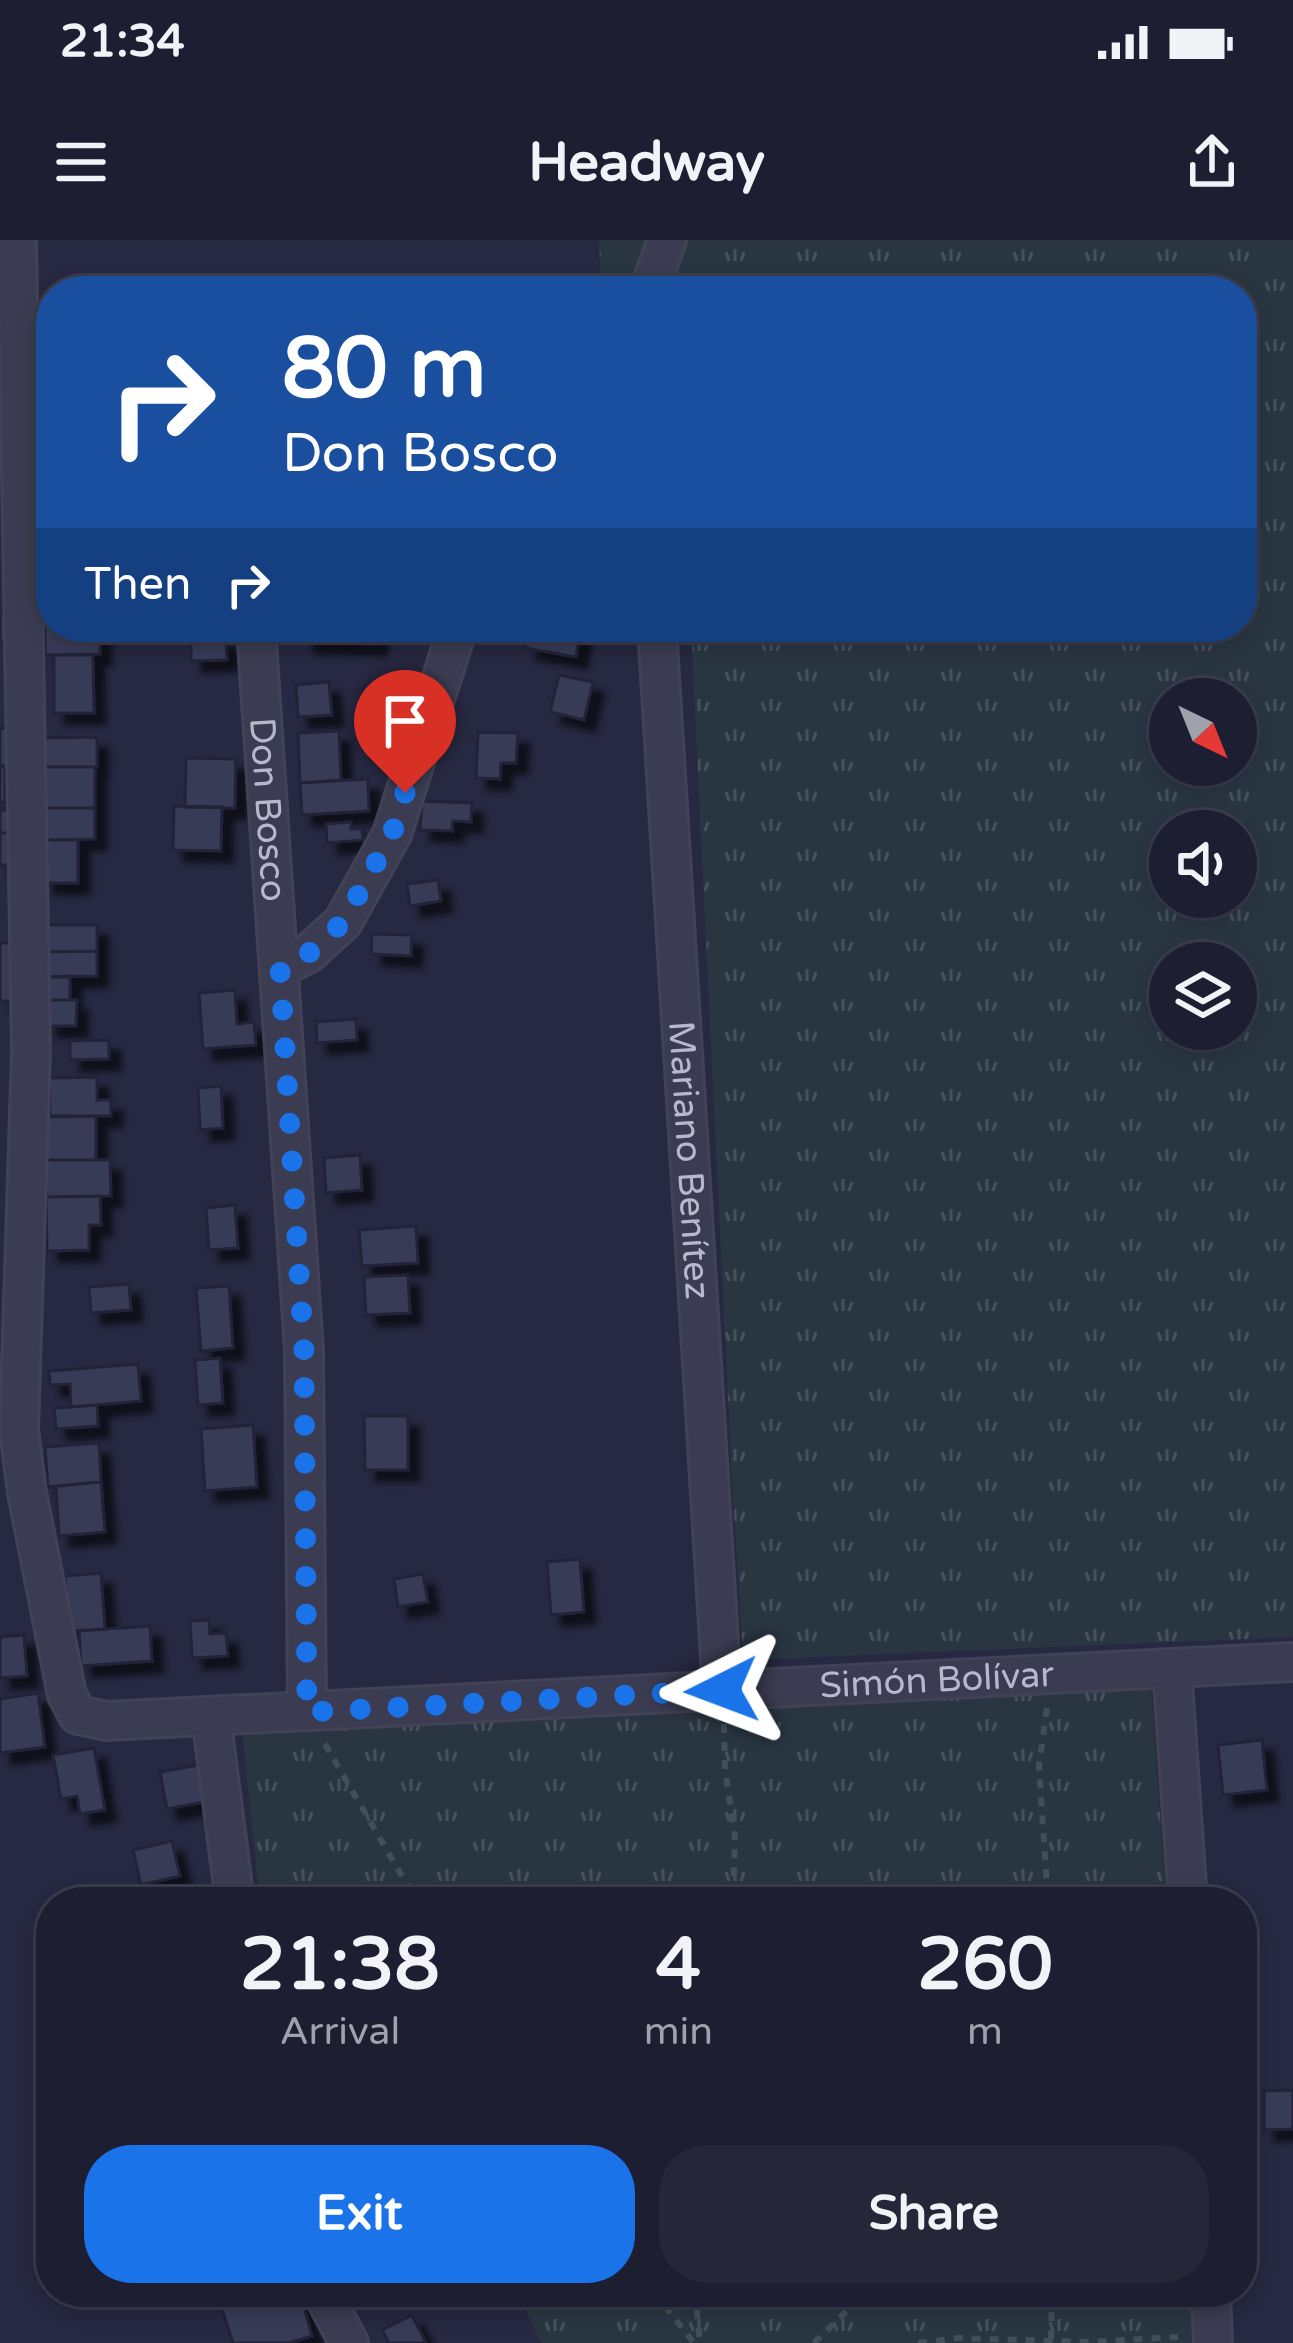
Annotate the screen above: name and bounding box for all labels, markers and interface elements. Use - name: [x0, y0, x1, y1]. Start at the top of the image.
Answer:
- text: 21:34: [60, 15, 185, 69]
- icon: menu: [48, 129, 114, 195]
- icon: share: [1179, 129, 1245, 195]
- text: Headway: [528, 130, 765, 195]
- text: 80 m: [282, 319, 486, 420]
- icon: right: [84, 324, 240, 480]
- text: Don Bosco: [282, 421, 559, 486]
- icon: right: [215, 552, 281, 618]
- text: Then: [84, 558, 191, 612]
- pin: [354, 670, 456, 793]
- north arrow: [1149, 678, 1257, 786]
- map controls: [1149, 678, 1257, 1050]
- icon: arrive: [372, 688, 438, 754]
- street label: Don Bosco: [241, 716, 296, 903]
- button: sound: [1149, 810, 1257, 918]
- button: layers: [1149, 942, 1257, 1050]
- street label: Mariano Benítez: [660, 1019, 720, 1301]
- position arrow: [659, 1627, 785, 1753]
- street label: Simón Bolívar: [819, 1652, 1055, 1707]
- text: 21:38: [240, 1922, 440, 2009]
- text: 4: [656, 1922, 701, 2009]
- text: 260: [917, 1922, 1053, 2009]
- text: Arrival: [280, 2008, 400, 2055]
- text: min: [644, 2008, 713, 2055]
- text: m: [967, 2008, 1003, 2055]
- button: Exit: [84, 2145, 635, 2283]
- button: Share: [659, 2145, 1209, 2283]

